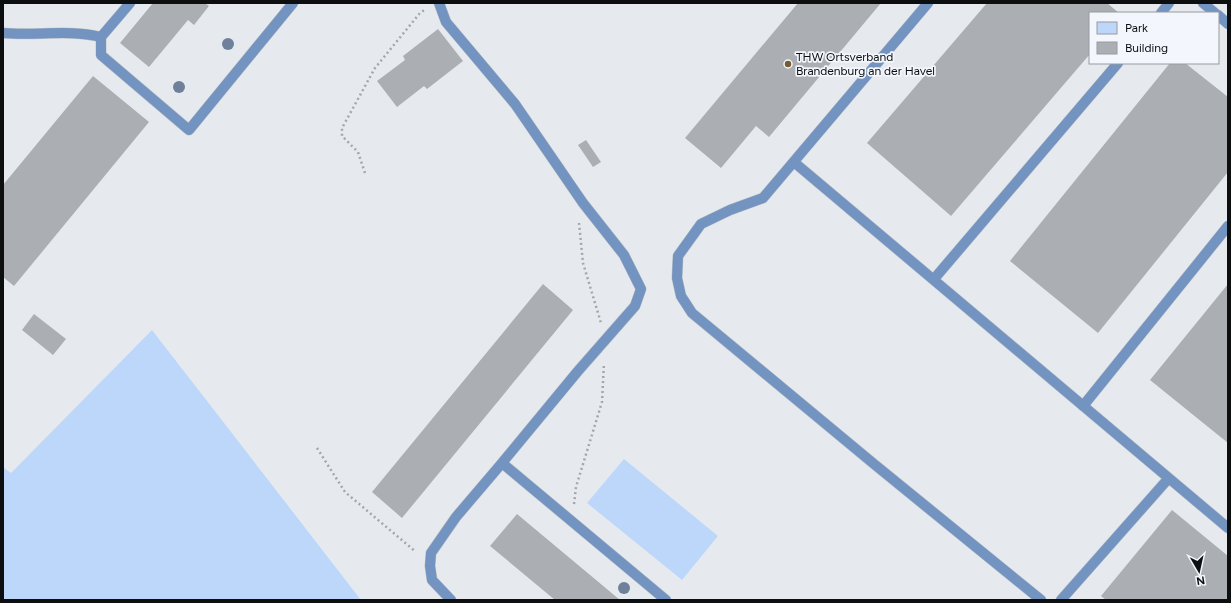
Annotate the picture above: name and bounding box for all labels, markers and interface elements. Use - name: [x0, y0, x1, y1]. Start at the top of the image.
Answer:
- legend: [1089, 12, 1219, 64]
- text: Park: [1125, 21, 1148, 35]
- text: Building: [1125, 41, 1168, 55]
- place label: THW Ortsverband Brandenburg an der Havel: [796, 50, 935, 78]
- marker: THW Ortsverband Brandenburg an der Havel: [783, 59, 793, 69]
- north arrow: [1179, 551, 1219, 591]
- text: N: [1195, 573, 1206, 587]

